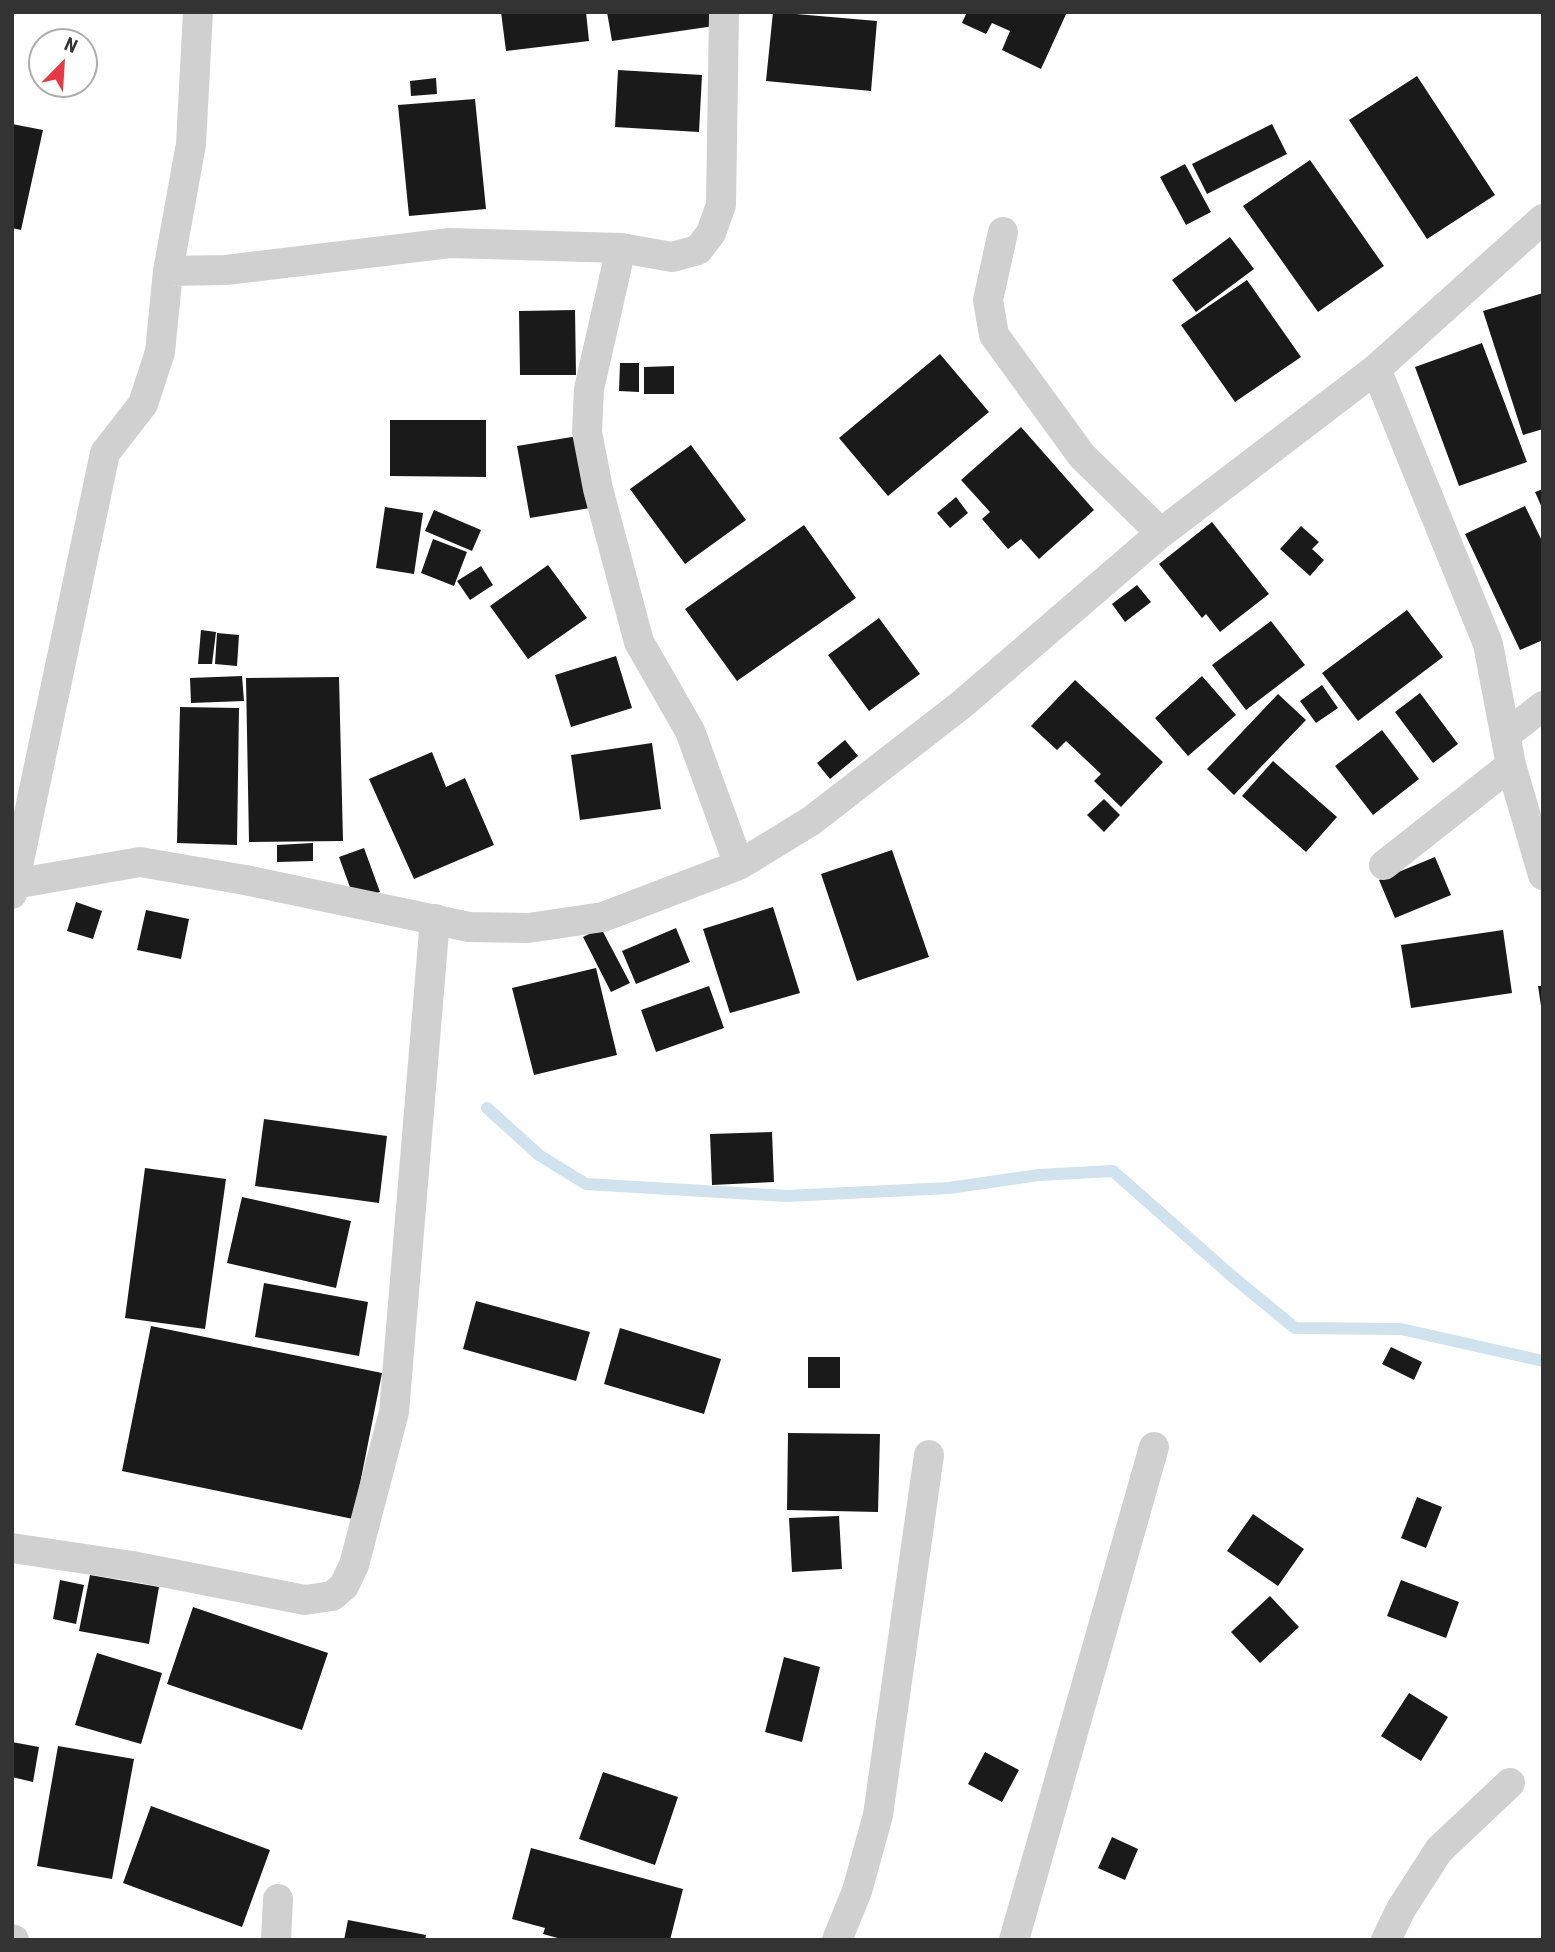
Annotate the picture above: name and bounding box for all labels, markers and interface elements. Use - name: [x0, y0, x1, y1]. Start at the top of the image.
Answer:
- north arrow: [28, 28, 98, 98]
- text: N: [61, 32, 81, 58]

